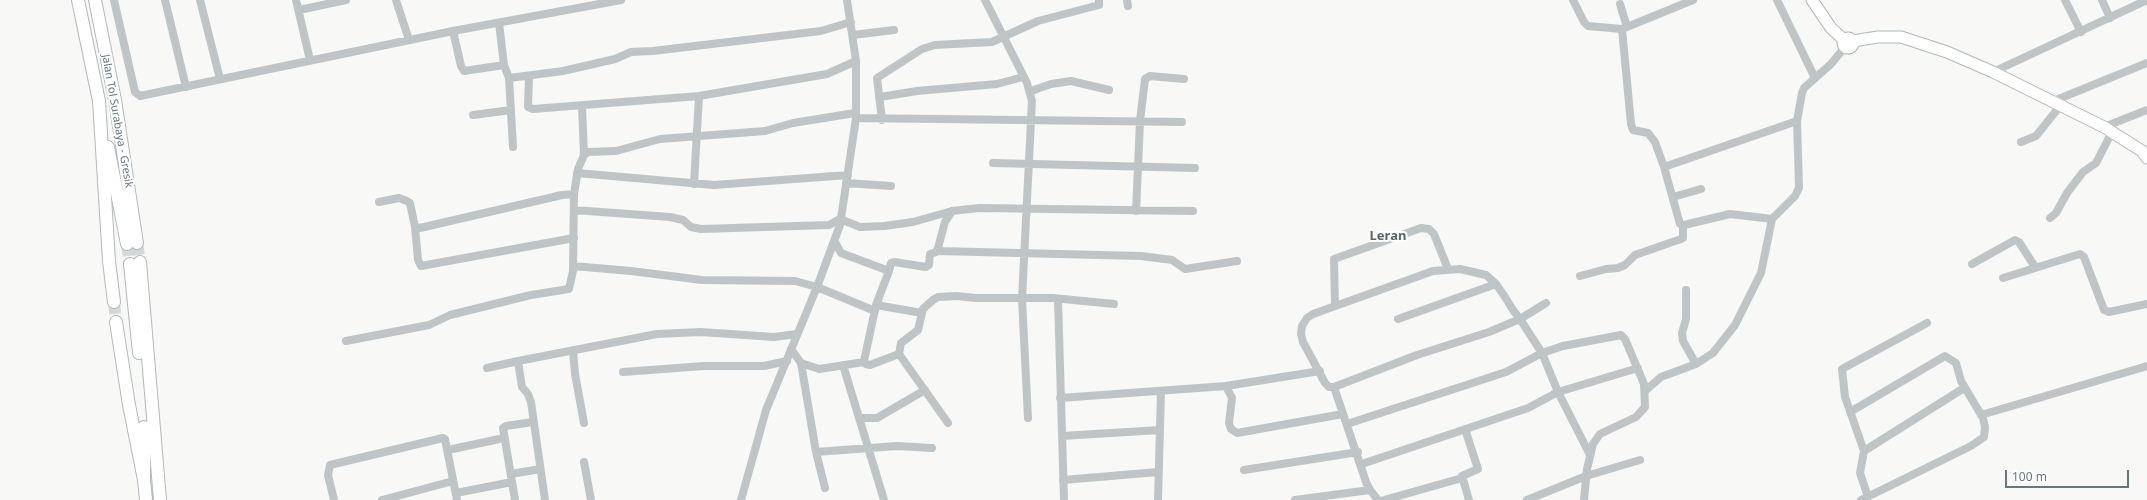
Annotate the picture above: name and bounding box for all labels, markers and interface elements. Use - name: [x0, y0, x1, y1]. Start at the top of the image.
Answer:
- street label: Jalan Tol Surabaya - Gresik: [99, 53, 135, 189]
- district label: Leran: [1370, 228, 1406, 244]
- scale bar: [2007, 462, 2131, 488]
- text: 100 m: [2012, 468, 2047, 485]

